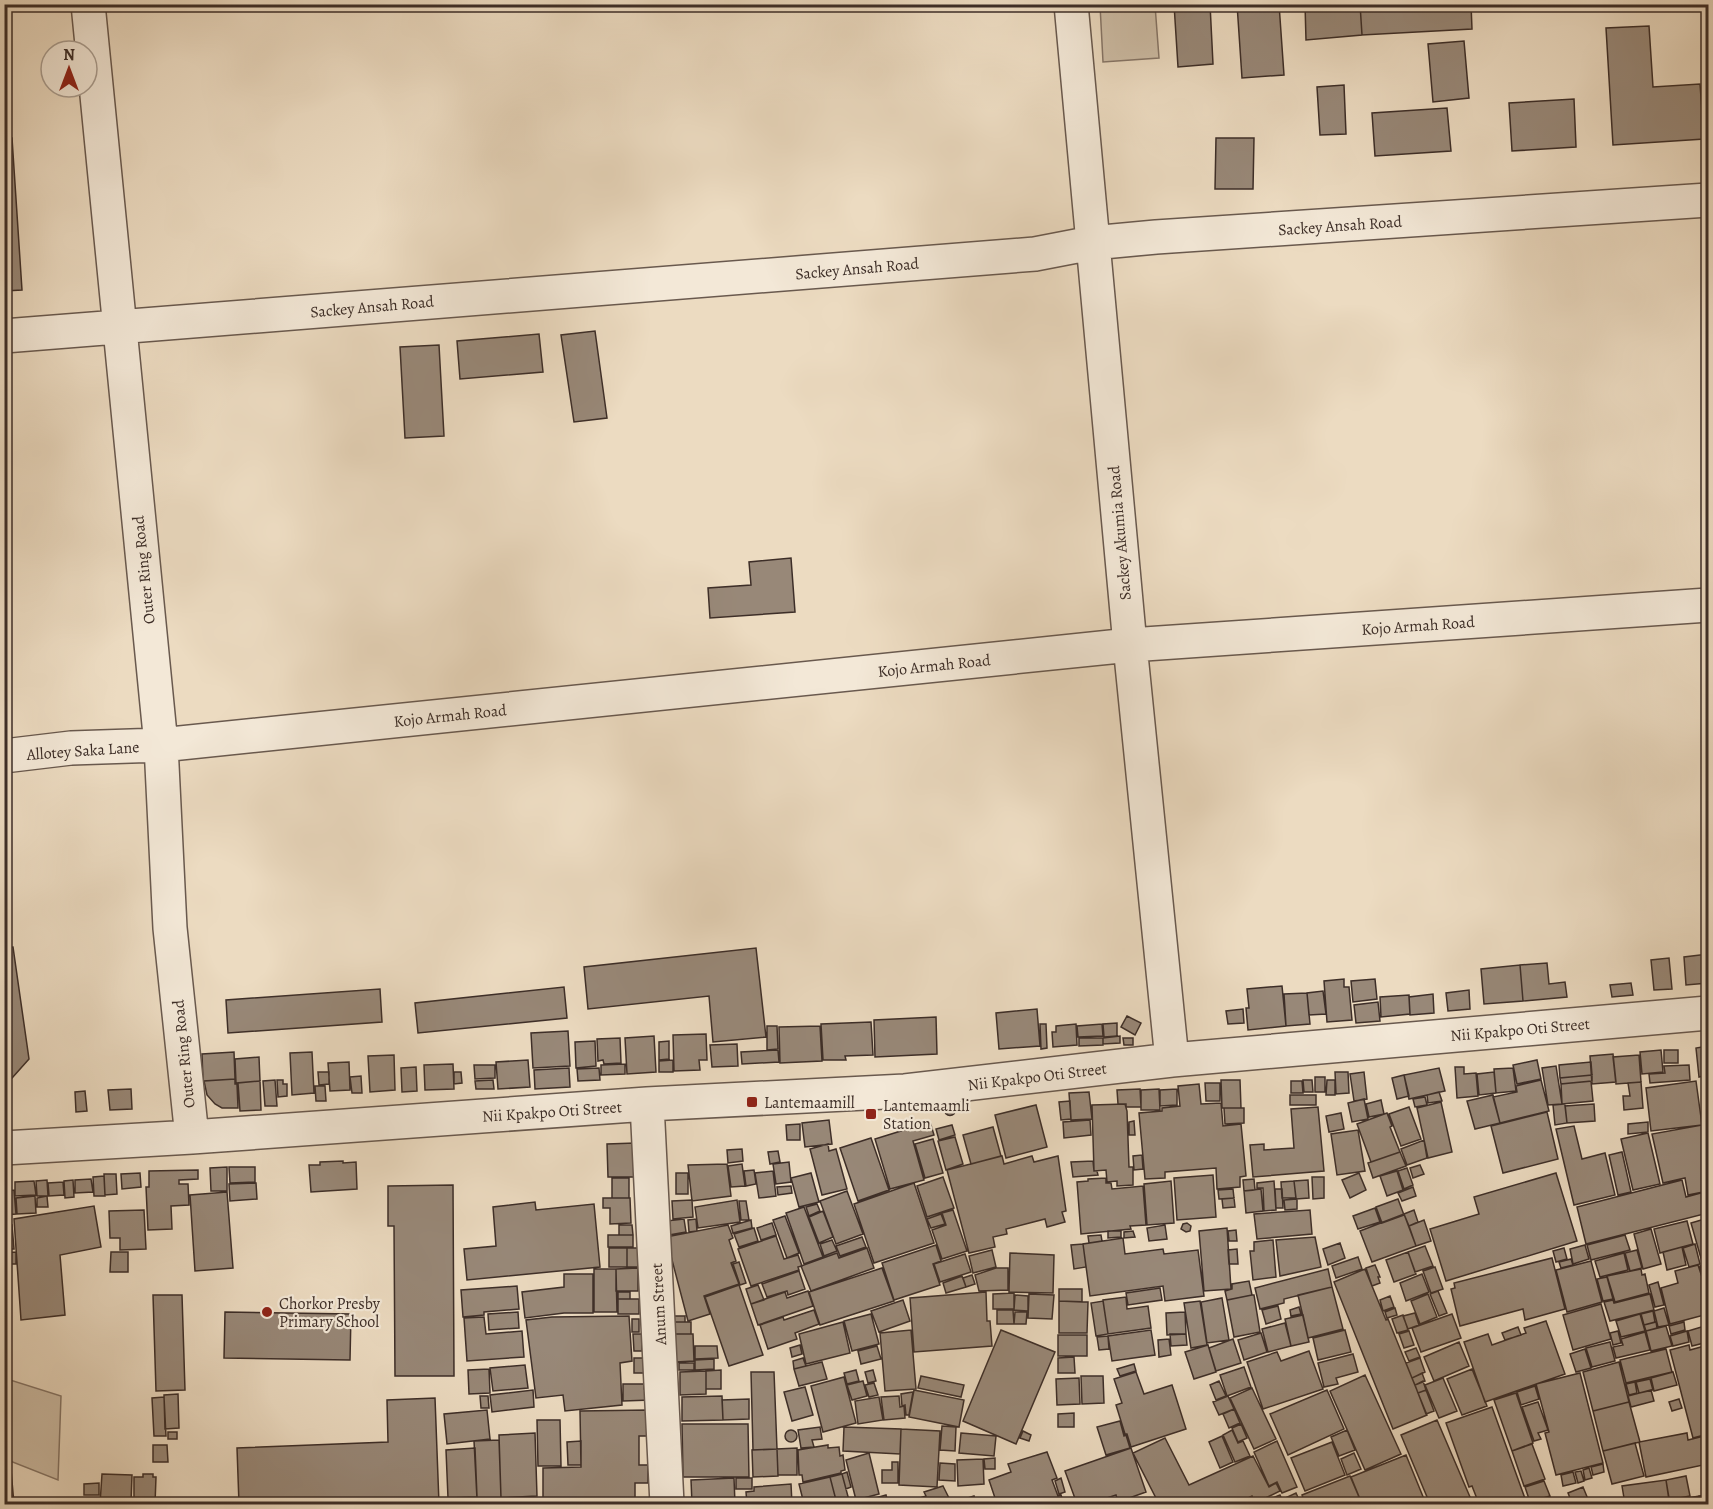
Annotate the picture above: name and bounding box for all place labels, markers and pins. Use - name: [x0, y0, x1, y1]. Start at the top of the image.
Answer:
- place label: Lantemaamill: [764, 1092, 855, 1114]
- marker: Lantemaamill: [745, 1095, 759, 1109]
- place label: Lantemaamli Station: [883, 1095, 970, 1135]
- marker: Lantemaamli Station: [864, 1107, 878, 1121]
- place label: Chorkor Presby Primary School: [279, 1293, 381, 1333]
- marker: Chorkor Presby Primary School: [260, 1305, 274, 1319]

